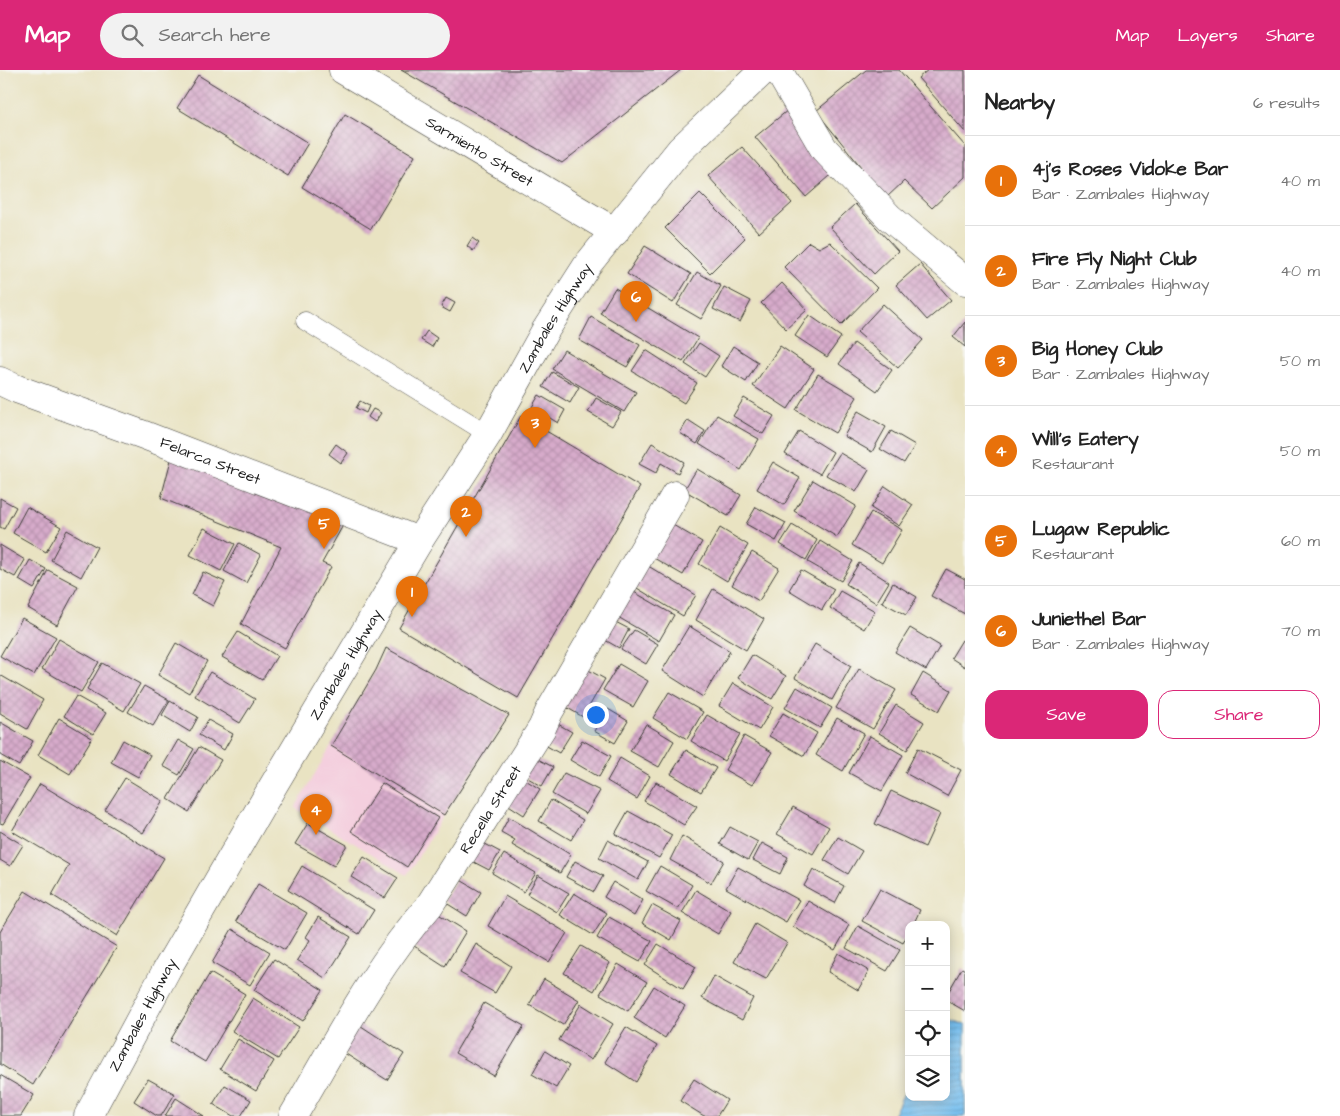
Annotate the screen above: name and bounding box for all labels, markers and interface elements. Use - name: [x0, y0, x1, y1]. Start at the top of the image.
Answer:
- search box: [100, 13, 450, 58]
- text: Map: [25, 18, 70, 52]
- icon: search: [118, 21, 146, 49]
- text: Search here: [158, 22, 271, 49]
- text: Map: [1115, 23, 1149, 48]
- text: Layers: [1177, 23, 1238, 48]
- text: Share: [1266, 23, 1315, 48]
- text: Nearby: [985, 88, 1055, 117]
- text: 6 results: [1253, 92, 1320, 114]
- street label: Sarmiento Street: [422, 111, 537, 192]
- text: 4j's Roses Vidoke Bar: [1032, 156, 1228, 183]
- text: 1: [1000, 170, 1002, 192]
- text: 40 m: [1280, 170, 1320, 192]
- text: Bar · Zambales Highway: [1032, 183, 1209, 205]
- text: Fire Fly Night Club: [1032, 246, 1197, 273]
- street label: Zambales Highway: [513, 259, 597, 377]
- text: 2: [996, 260, 1006, 282]
- text: 40 m: [1280, 260, 1320, 282]
- text: Bar · Zambales Highway: [1032, 273, 1209, 295]
- pin: 6: [620, 281, 652, 322]
- text: Big Honey Club: [1032, 336, 1163, 363]
- text: 3: [997, 350, 1005, 372]
- text: 50 m: [1280, 350, 1320, 372]
- text: Bar · Zambales Highway: [1032, 363, 1209, 385]
- pin: 3: [519, 407, 551, 448]
- text: Will's Eatery: [1032, 426, 1139, 453]
- street label: Felarca Street: [157, 432, 264, 489]
- text: 4: [996, 440, 1006, 462]
- text: 50 m: [1280, 440, 1320, 462]
- text: Restaurant: [1032, 453, 1114, 475]
- pin: 2: [450, 496, 482, 537]
- pin: 5: [308, 508, 340, 549]
- text: Lugaw Republic: [1032, 516, 1170, 543]
- text: 5: [995, 530, 1007, 552]
- text: 60 m: [1281, 530, 1320, 552]
- text: Restaurant: [1032, 543, 1114, 565]
- pin: 1: [396, 576, 428, 617]
- street label: Zambales Highway: [304, 605, 388, 724]
- text: Juniethel Bar: [1032, 606, 1146, 633]
- text: 6: [996, 620, 1006, 642]
- text: 70 m: [1281, 620, 1320, 642]
- text: Bar · Zambales Highway: [1032, 633, 1209, 655]
- button: Save: [985, 690, 1148, 739]
- button: Share: [1158, 690, 1320, 739]
- your location: [583, 702, 609, 728]
- street label: Recella Street: [454, 761, 526, 858]
- pin: 4: [300, 794, 332, 835]
- map controls: [905, 921, 950, 1101]
- button: +: [905, 921, 950, 966]
- street label: Zambales Highway: [103, 954, 182, 1075]
- button: −: [905, 966, 950, 1011]
- button: locate: [905, 1011, 950, 1056]
- button: layers: [905, 1056, 950, 1101]

